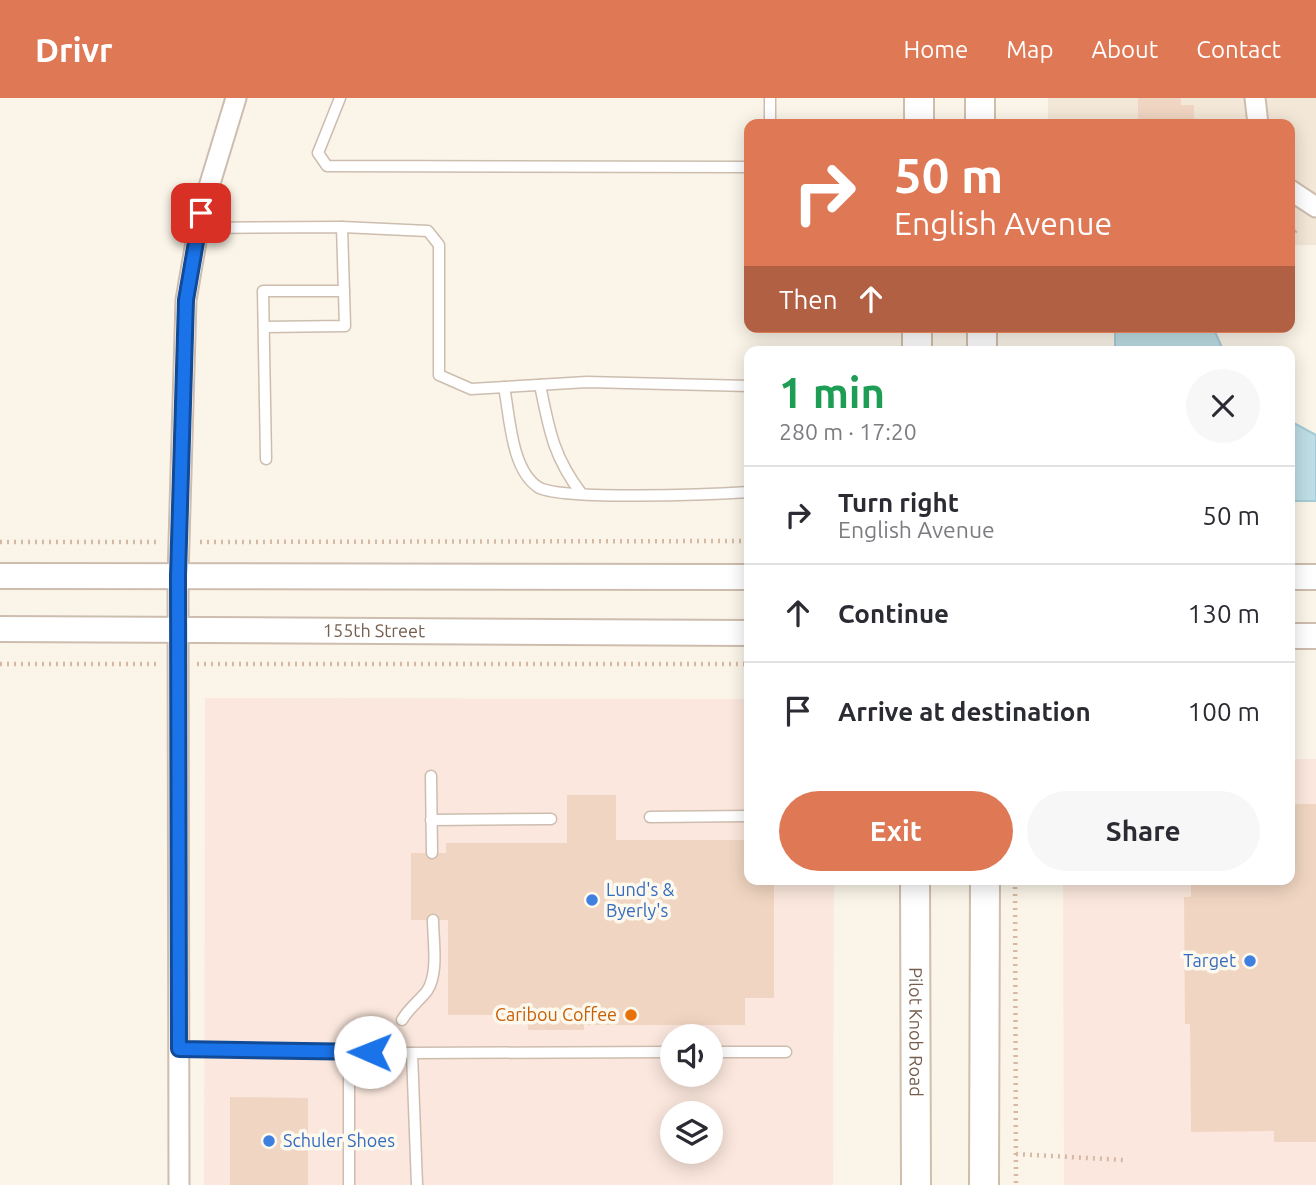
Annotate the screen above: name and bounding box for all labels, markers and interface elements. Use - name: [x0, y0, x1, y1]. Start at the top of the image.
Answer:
- text: Drivr: [35, 31, 113, 68]
- text: Home: [903, 36, 968, 63]
- text: Map: [1006, 36, 1053, 63]
- text: About: [1091, 36, 1158, 63]
- text: Contact: [1196, 36, 1281, 63]
- icon: right: [779, 147, 870, 238]
- text: 50 m: [894, 147, 1003, 202]
- pin: [171, 183, 231, 243]
- icon: arrive: [182, 194, 220, 232]
- text: English Avenue: [894, 205, 1112, 241]
- icon: ahead: [852, 280, 890, 318]
- text: Then: [779, 285, 838, 314]
- text: 1 min: [779, 369, 885, 416]
- button: close: [1186, 369, 1260, 443]
- text: 280 m · 17:20: [779, 419, 917, 444]
- text: Turn right: [838, 488, 959, 517]
- icon: right: [779, 496, 817, 534]
- text: 50 m: [1202, 501, 1260, 530]
- text: English Avenue: [838, 517, 995, 542]
- icon: ahead: [779, 594, 817, 632]
- text: Continue: [838, 599, 949, 628]
- text: 130 m: [1188, 599, 1260, 628]
- street label: 155th Street: [323, 620, 425, 640]
- icon: arrive: [779, 692, 817, 730]
- text: Arrive at destination: [838, 697, 1091, 726]
- text: 100 m: [1188, 697, 1260, 726]
- button: Exit: [779, 791, 1013, 871]
- button: Share: [1027, 791, 1260, 871]
- place label: Lund's & Byerly's: [606, 879, 675, 920]
- marker: Lund's & Byerly's: [584, 892, 600, 908]
- place label: Target: [1183, 950, 1236, 970]
- marker: Target: [1242, 953, 1258, 969]
- street label: Pilot Knob Road: [906, 967, 927, 1097]
- place label: Caribou Coffee: [495, 1004, 617, 1024]
- marker: Caribou Coffee: [623, 1007, 639, 1023]
- position arrow: [333, 1015, 407, 1089]
- map controls: [660, 1024, 723, 1164]
- button: sound: [660, 1024, 723, 1087]
- button: layers: [660, 1101, 723, 1164]
- place label: Schuler Shoes: [283, 1130, 395, 1150]
- marker: Schuler Shoes: [261, 1133, 277, 1149]

